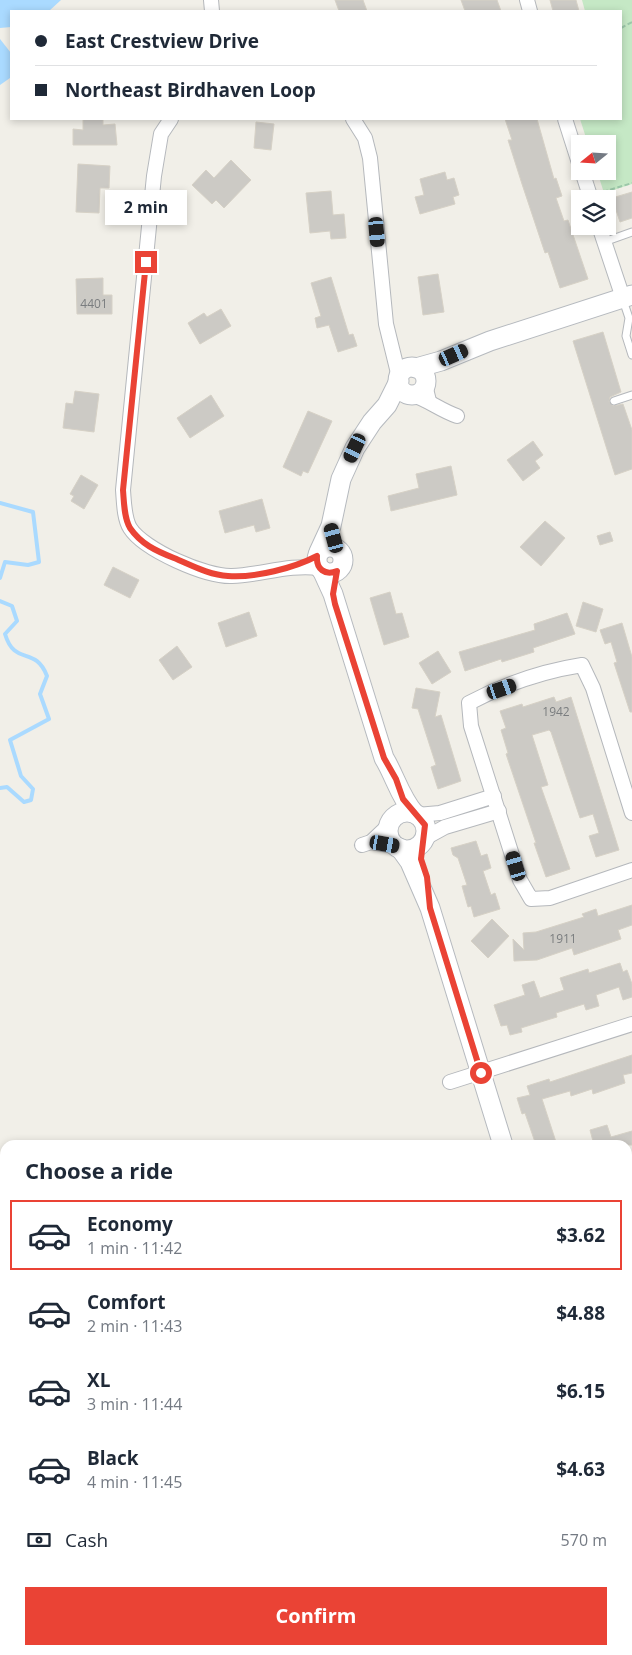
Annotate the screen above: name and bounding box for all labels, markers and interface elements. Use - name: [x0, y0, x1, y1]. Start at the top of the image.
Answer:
- text: East Crestview Drive: [65, 28, 259, 54]
- text: Northeast Birdhaven Loop: [65, 77, 316, 103]
- north arrow: [571, 135, 616, 180]
- map controls: [571, 135, 616, 235]
- callout: 2 min: [105, 190, 187, 224]
- button: layers: [571, 190, 616, 235]
- text: 2 min: [124, 196, 168, 218]
- car: [368, 216, 385, 248]
- route end: [135, 251, 157, 273]
- house number: 4401: [80, 295, 108, 312]
- car: [437, 342, 470, 368]
- car: [341, 431, 368, 465]
- car: [322, 522, 345, 554]
- car: [485, 677, 518, 701]
- house number: 1942: [542, 703, 570, 720]
- car: [368, 834, 401, 854]
- car: [504, 849, 527, 883]
- house number: 1911: [549, 930, 577, 947]
- route start: [470, 1062, 492, 1084]
- text: Choose a ride: [25, 1155, 173, 1185]
- text: Economy: [87, 1211, 173, 1237]
- icon: car: [27, 1213, 72, 1258]
- text: $3.62: [556, 1222, 605, 1248]
- text: 1 min · 11:42: [87, 1237, 182, 1259]
- text: Comfort: [87, 1289, 166, 1315]
- icon: car: [27, 1291, 72, 1336]
- text: $4.88: [556, 1300, 605, 1326]
- text: 2 min · 11:43: [87, 1315, 182, 1337]
- text: XL: [87, 1367, 110, 1393]
- icon: car: [27, 1369, 72, 1414]
- text: $6.15: [556, 1378, 605, 1404]
- text: 3 min · 11:44: [87, 1393, 182, 1415]
- text: Black: [87, 1445, 139, 1471]
- icon: car: [27, 1447, 72, 1492]
- text: $4.63: [556, 1456, 605, 1482]
- text: 4 min · 11:45: [87, 1471, 182, 1493]
- icon: cash: [25, 1526, 53, 1554]
- text: Cash: [65, 1527, 108, 1553]
- text: 570 m: [561, 1529, 607, 1551]
- button: Confirm: [25, 1587, 607, 1645]

